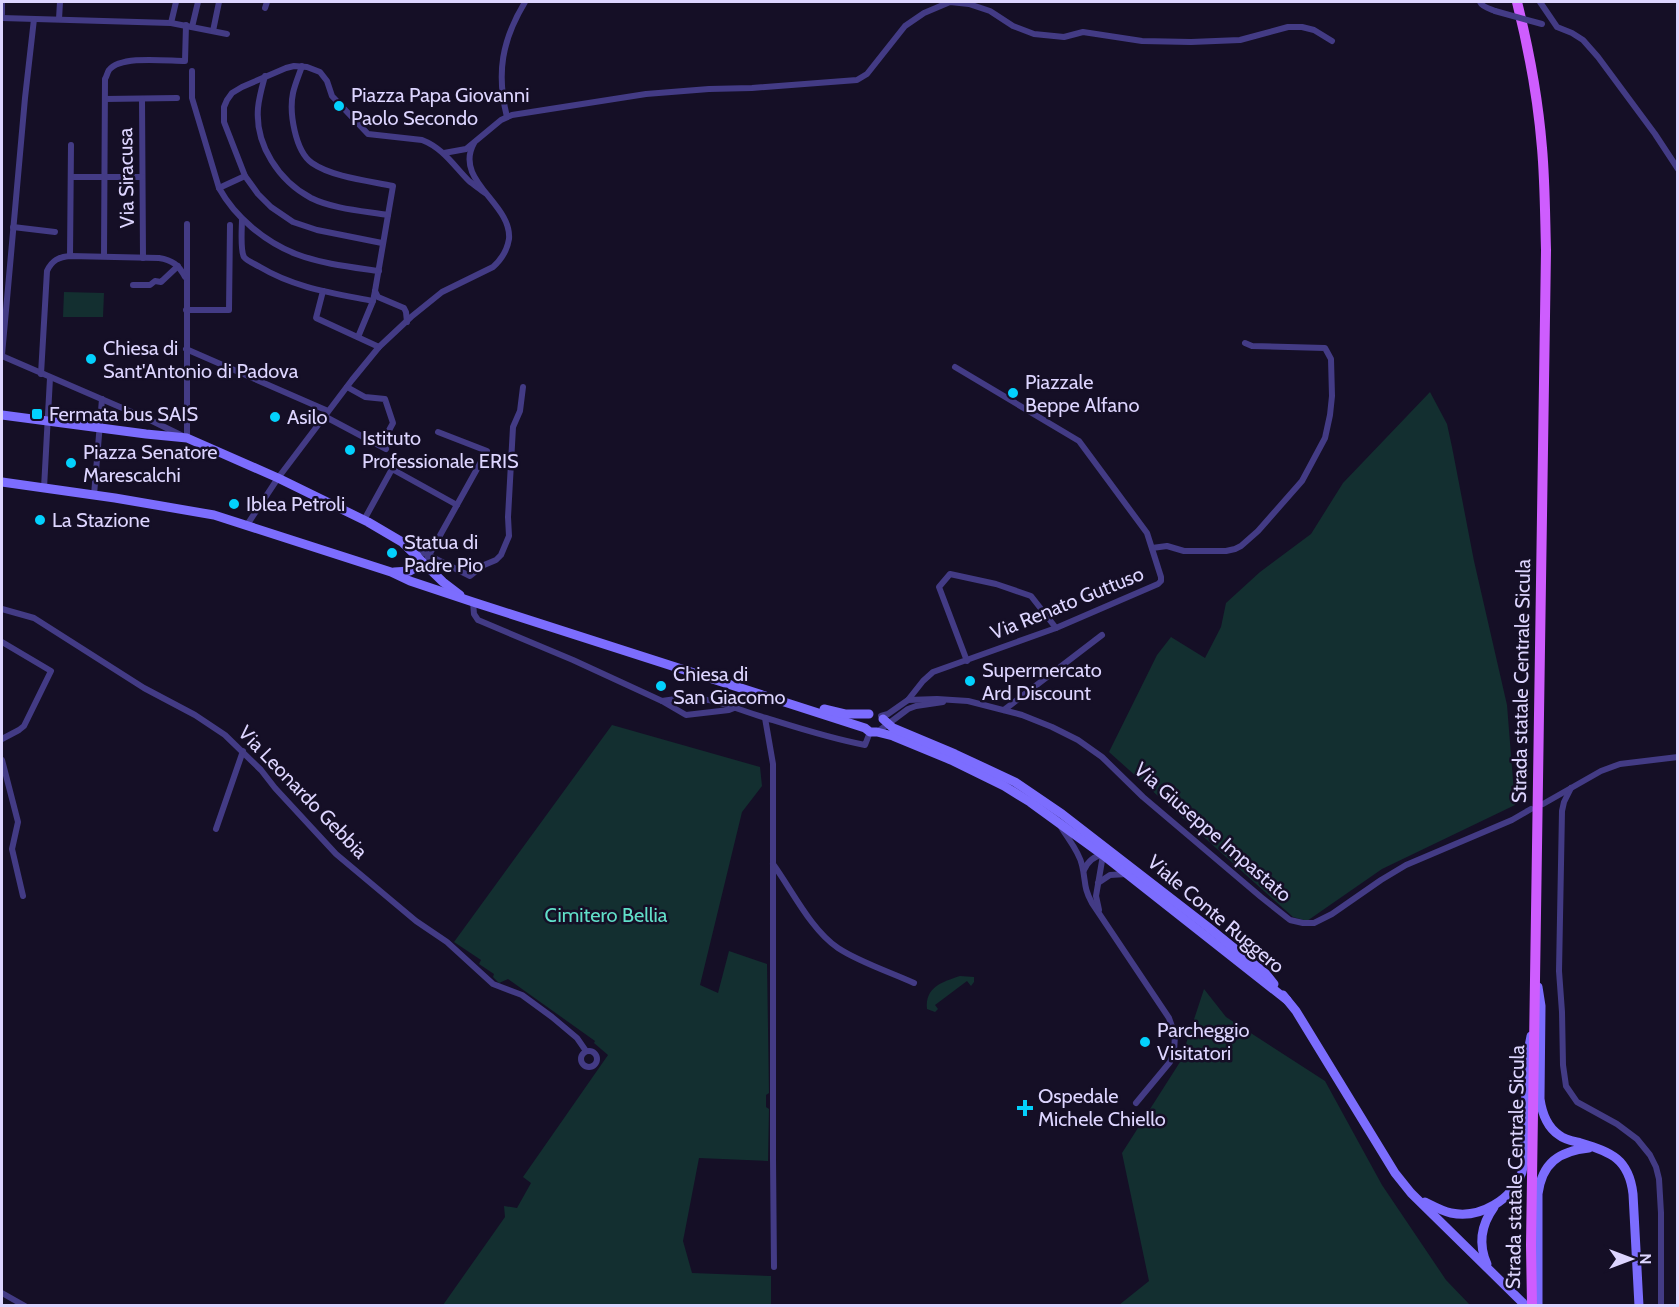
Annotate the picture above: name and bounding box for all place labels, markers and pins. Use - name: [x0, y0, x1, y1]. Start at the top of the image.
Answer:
- place label: Piazza Papa Giovanni Paolo Secondo: [351, 83, 529, 130]
- marker: Piazza Papa Giovanni Paolo Secondo: [332, 99, 346, 113]
- place label: Chiesa di Sant'Antonio di Padova: [103, 336, 299, 383]
- marker: Chiesa di Sant'Antonio di Padova: [84, 352, 98, 366]
- place label: Piazzale Beppe Alfano: [1025, 370, 1139, 417]
- marker: Piazzale Beppe Alfano: [1006, 386, 1020, 400]
- place label: Fermata bus SAIS: [49, 402, 198, 426]
- place label: Asilo: [287, 405, 327, 429]
- marker: Fermata bus SAIS: [30, 407, 44, 421]
- marker: Asilo: [268, 410, 282, 424]
- place label: Istituto Professionale ERIS: [362, 426, 519, 473]
- place label: Piazza Senatore Marescalchi: [83, 440, 218, 487]
- marker: Istituto Professionale ERIS: [343, 443, 357, 457]
- marker: Piazza Senatore Marescalchi: [64, 456, 78, 470]
- place label: Iblea Petroli: [246, 492, 345, 516]
- marker: Iblea Petroli: [227, 497, 241, 511]
- place label: La Stazione: [52, 508, 150, 532]
- marker: La Stazione: [33, 513, 47, 527]
- place label: Statua di Padre Pio: [404, 530, 483, 577]
- marker: Statua di Padre Pio: [385, 546, 399, 560]
- place label: Supermercato Ard Discount: [982, 658, 1102, 705]
- place label: Chiesa di San Giacomo: [673, 662, 786, 709]
- marker: Supermercato Ard Discount: [963, 674, 977, 688]
- marker: Chiesa di San Giacomo: [654, 679, 668, 693]
- place label: Parcheggio Visitatori: [1157, 1018, 1250, 1065]
- marker: Parcheggio Visitatori: [1138, 1035, 1152, 1049]
- place label: Ospedale Michele Chiello: [1038, 1084, 1166, 1131]
- marker: Ospedale Michele Chiello: [1016, 1099, 1034, 1117]

